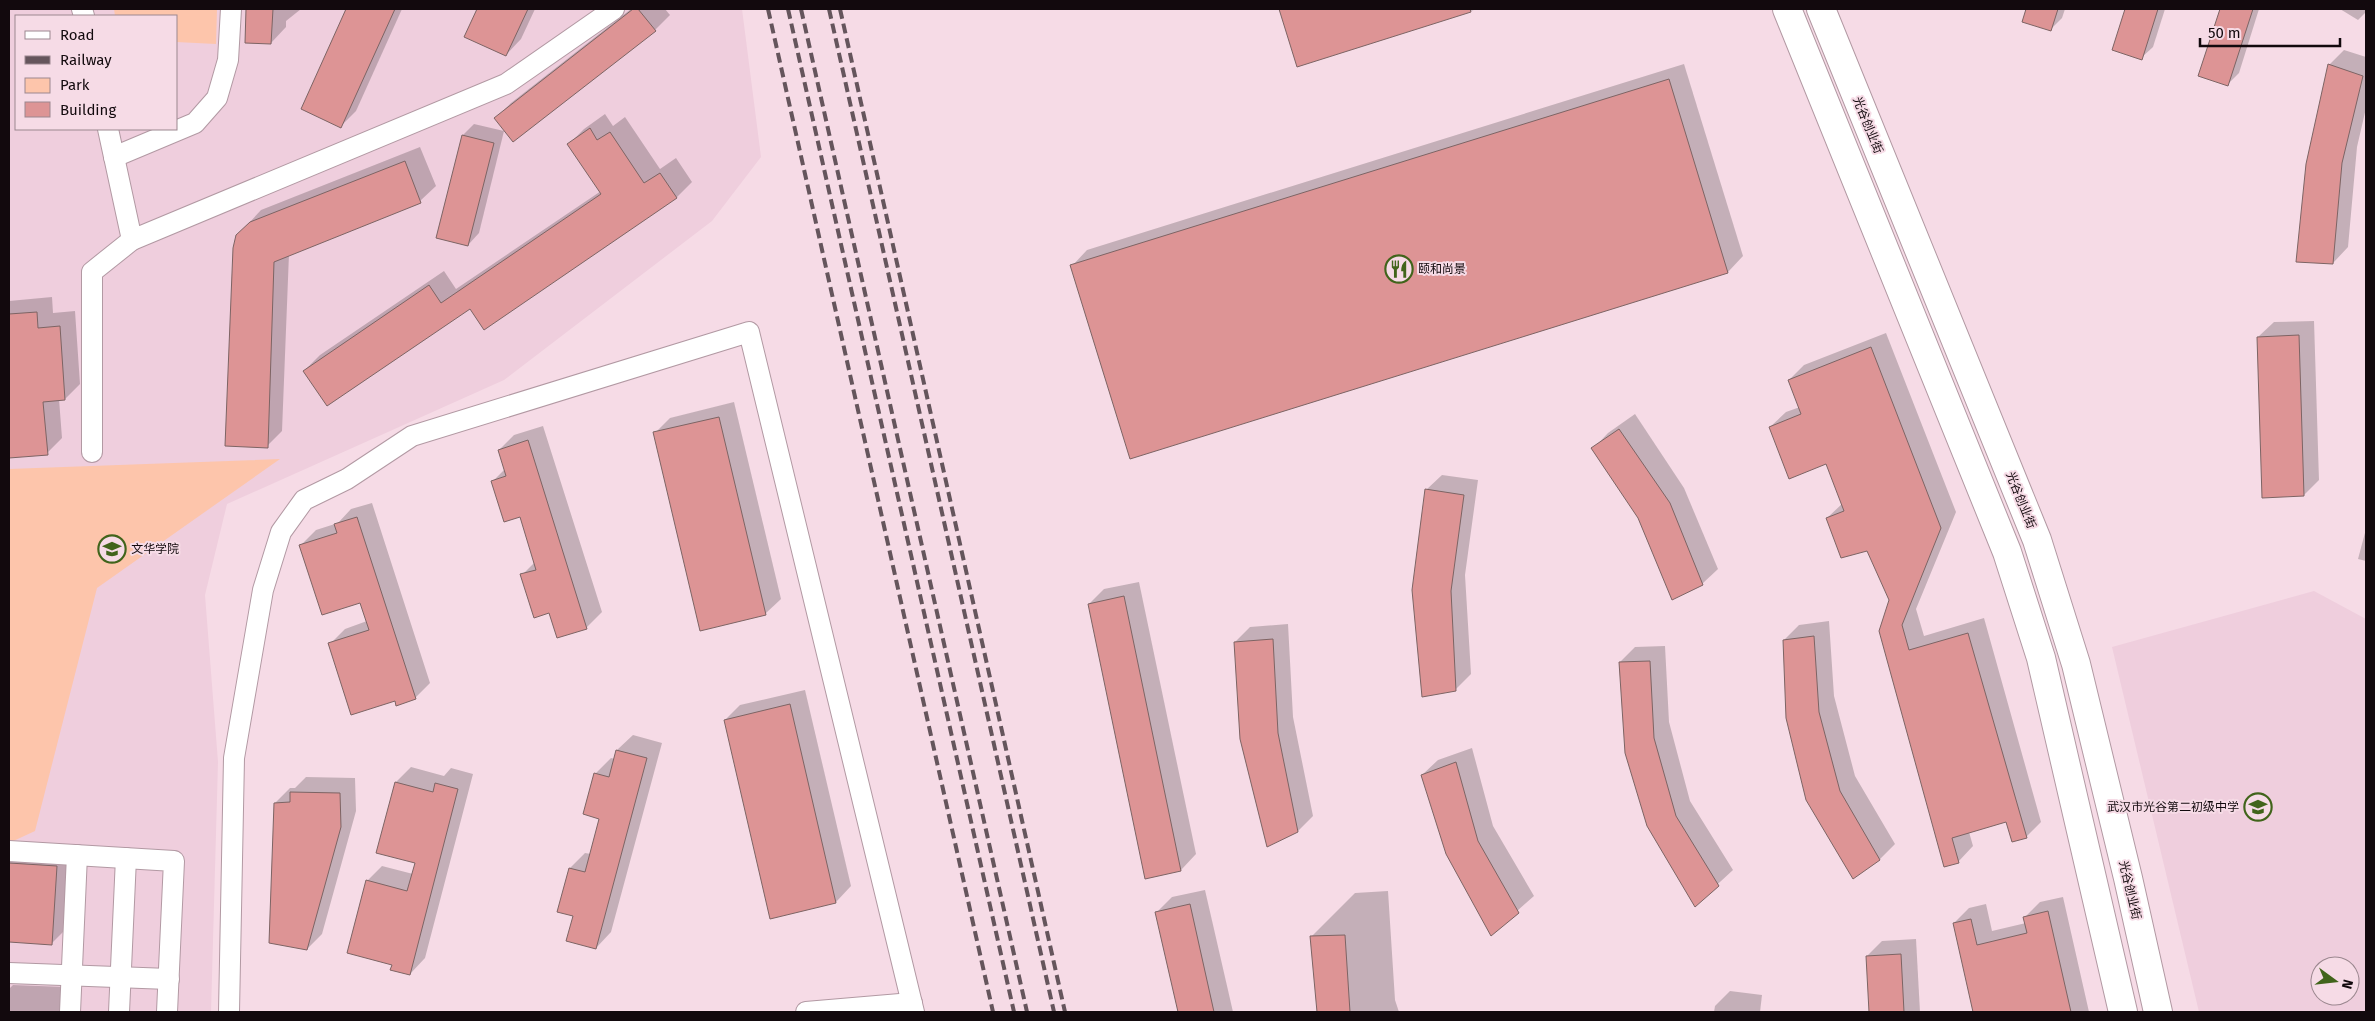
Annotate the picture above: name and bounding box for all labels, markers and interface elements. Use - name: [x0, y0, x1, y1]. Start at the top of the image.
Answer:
- legend: [15, 15, 178, 130]
- scale bar: [2200, 15, 2340, 47]
- text: 50 m: [2208, 24, 2241, 42]
- text: Road: [60, 26, 95, 44]
- text: Railway: [60, 51, 112, 69]
- text: Park: [60, 76, 90, 94]
- street label: 光谷创业街: [1850, 95, 1886, 155]
- text: Building: [60, 101, 116, 119]
- restaurant icon: 颐和尚景: [1384, 254, 1414, 284]
- place label: 颐和尚景: [1418, 262, 1466, 276]
- street label: 光谷创业街: [2003, 470, 2039, 530]
- school or university icon: 文华学院: [97, 534, 127, 564]
- place label: 文华学院: [131, 542, 179, 556]
- school or university icon: 武汉市光谷第二初级中学: [2243, 792, 2273, 822]
- place label: 武汉市光谷第二初级中学: [2107, 800, 2239, 814]
- street label: 光谷创业街: [2116, 859, 2144, 921]
- north arrow: [2310, 956, 2360, 1006]
- text: N: [2338, 978, 2356, 991]

